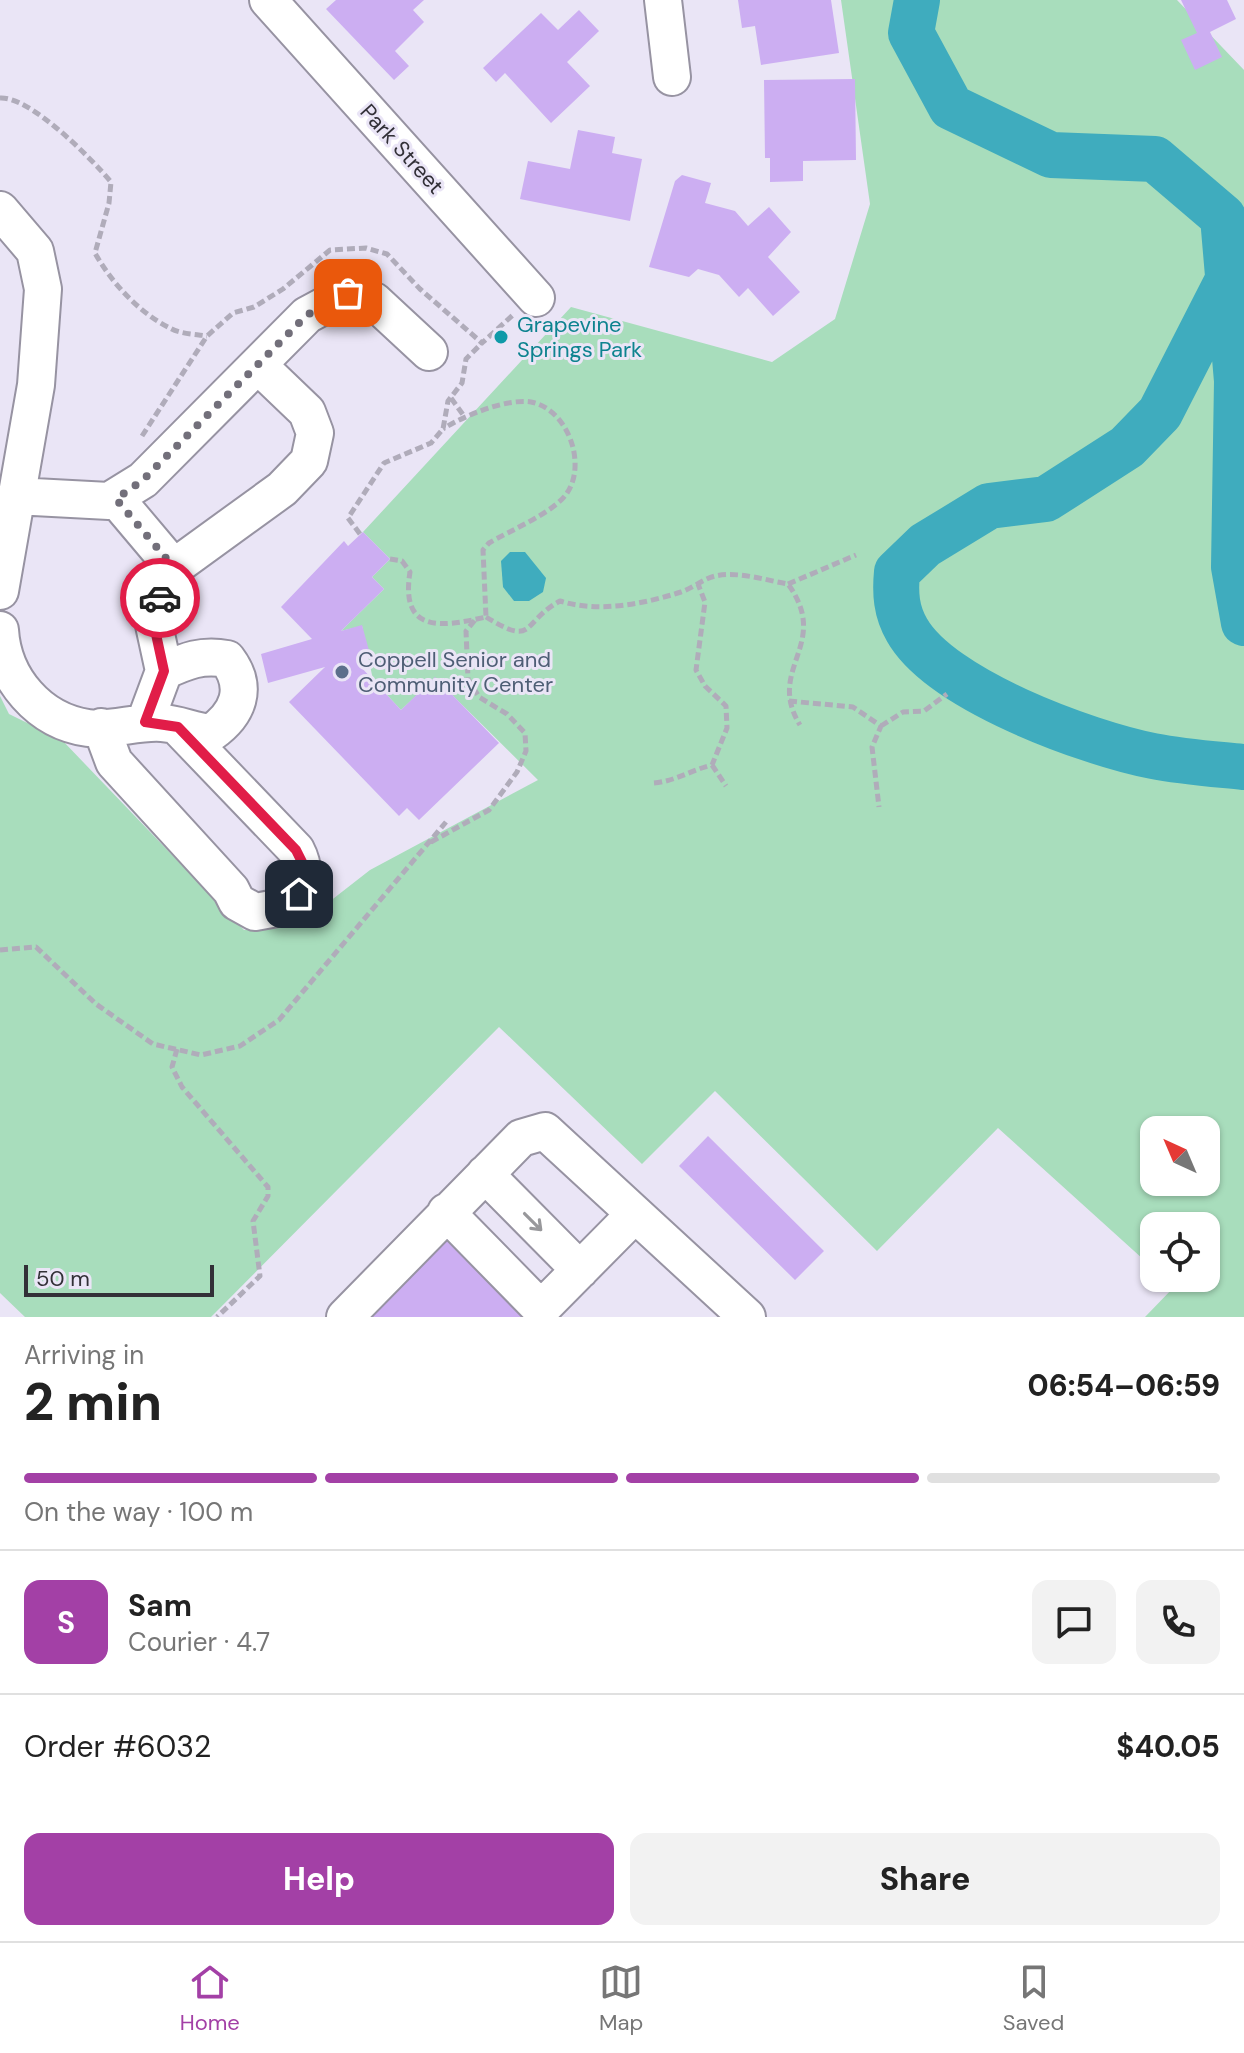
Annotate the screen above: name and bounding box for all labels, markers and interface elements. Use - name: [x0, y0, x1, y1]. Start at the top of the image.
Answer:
- street label: Park Street: [354, 98, 450, 200]
- pin: [314, 259, 382, 327]
- icon: bag: [326, 271, 370, 315]
- place label: Grapevine Springs Park: [517, 310, 642, 364]
- marker: Grapevine Springs Park: [492, 328, 510, 346]
- courier: [120, 558, 200, 638]
- icon: car: [138, 576, 182, 620]
- place label: Coppell Senior and Community Center: [358, 645, 553, 699]
- marker: Coppell Senior and Community Center: [333, 663, 351, 681]
- pin: [265, 860, 333, 928]
- icon: home: [277, 872, 321, 916]
- north arrow: [1140, 1116, 1220, 1196]
- map controls: [1140, 1116, 1220, 1292]
- one-way arrow: [523, 1212, 542, 1232]
- button: locate: [1140, 1212, 1220, 1292]
- scale bar: [24, 1261, 214, 1297]
- text: 50 m: [36, 1264, 90, 1293]
- text: Arriving in: [24, 1338, 144, 1372]
- text: 06:54–06:59: [1028, 1366, 1220, 1405]
- text: 2 min: [24, 1368, 162, 1436]
- text: On the way · 100 m: [24, 1495, 253, 1529]
- button: chat: [1032, 1580, 1116, 1664]
- button: phone: [1136, 1580, 1220, 1664]
- text: Sam: [128, 1586, 192, 1625]
- text: S: [57, 1603, 75, 1642]
- text: Courier · 4.7: [128, 1625, 270, 1659]
- text: Order #6032: [24, 1727, 211, 1766]
- text: $40.05: [1116, 1727, 1220, 1766]
- button: Help: [24, 1833, 614, 1925]
- button: Share: [630, 1833, 1220, 1925]
- tab: Home: [180, 1960, 240, 2037]
- tab: Map: [599, 1960, 643, 2037]
- tab: Saved: [1003, 1960, 1064, 2037]

